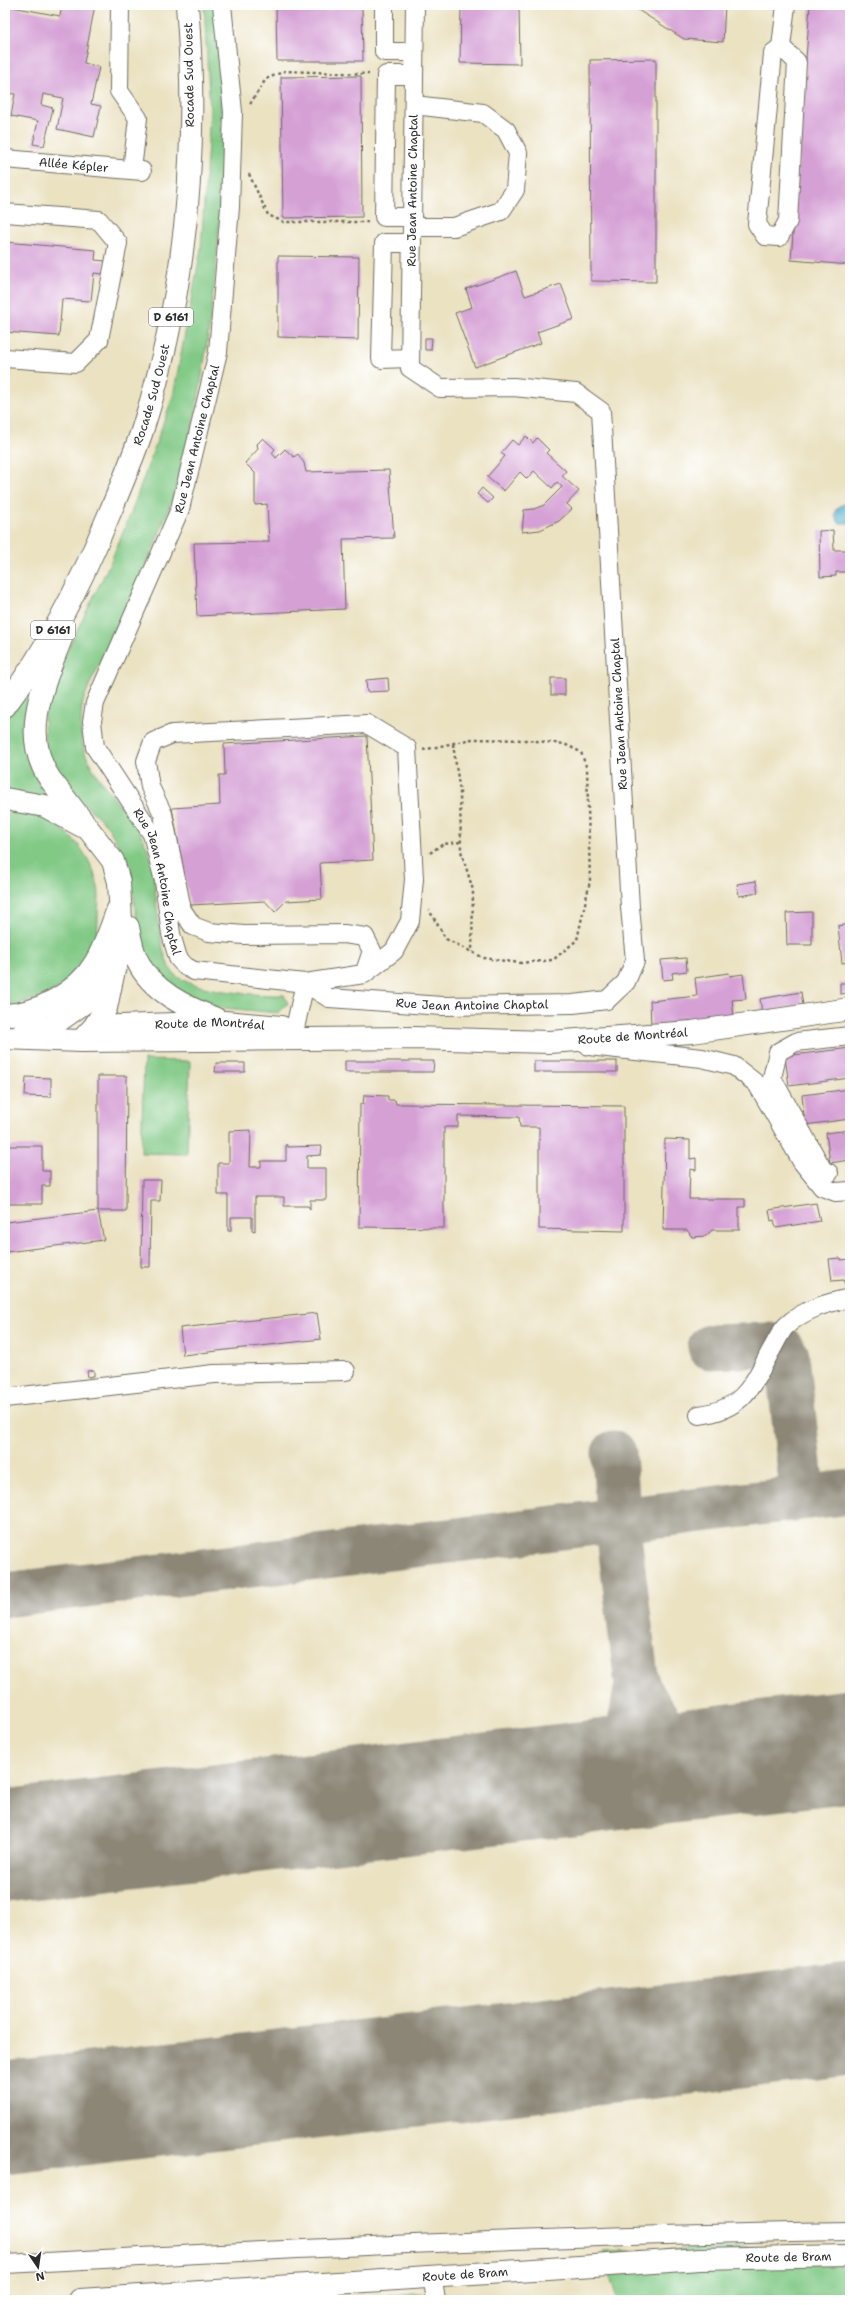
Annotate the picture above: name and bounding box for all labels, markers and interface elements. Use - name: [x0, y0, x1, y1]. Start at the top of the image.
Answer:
- street label: Rocade Sud Ouest: [180, 22, 198, 128]
- street label: Rue Jean Antoine Chaptal: [403, 114, 421, 267]
- street label: Allée Képler: [38, 154, 110, 176]
- road number: D 6161: [149, 308, 193, 326]
- street label: Rocade Sud Ouest: [130, 342, 173, 448]
- street label: Rue Jean Antoine Chaptal: [171, 363, 223, 515]
- road number: D 6161: [31, 621, 75, 639]
- street label: Rue Jean Antoine Chaptal: [607, 637, 631, 790]
- street label: Rue Jean Antoine Chaptal: [129, 805, 185, 957]
- street label: Rue Jean Antoine Chaptal: [395, 995, 549, 1014]
- street label: Route de Montréal: [155, 1014, 266, 1034]
- street label: Route de Montréal: [577, 1024, 689, 1048]
- north arrow: [18, 2247, 58, 2287]
- street label: Route de Bram: [745, 2248, 832, 2266]
- street label: Route de Bram: [422, 2264, 509, 2285]
- text: N: [34, 2268, 46, 2285]

